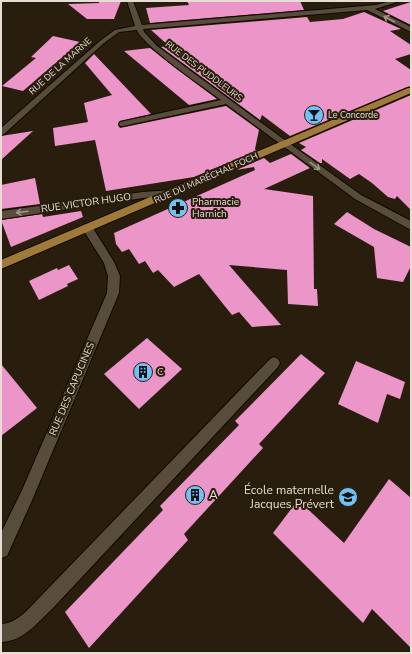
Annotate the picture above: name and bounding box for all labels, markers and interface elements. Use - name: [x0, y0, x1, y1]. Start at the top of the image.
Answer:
- one-way arrow: [384, 14, 396, 22]
- street label: RUE DE LA MARNE: [26, 35, 94, 97]
- street label: RUE DES PUDDLEURS: [163, 38, 245, 104]
- bar icon: Le Concorde: [303, 104, 325, 126]
- place label: Le Concorde: [328, 109, 378, 121]
- street label: RUE DU MARÉCHAL FOCH: [152, 149, 260, 206]
- one-way arrow: [309, 162, 320, 170]
- street label: RUE VICTOR HUGO: [40, 190, 132, 216]
- place label: Pharmacie Harnich: [192, 195, 239, 221]
- pharmacy icon: Pharmacie Harnich: [167, 197, 189, 219]
- one-way arrow: [16, 208, 29, 216]
- street label: RUE DES CAPUCINES: [46, 340, 98, 438]
- building icon: C: [132, 361, 154, 383]
- place label: C: [157, 365, 164, 379]
- place label: École maternelle Jacques Prévert: [244, 482, 335, 512]
- building icon: A: [184, 484, 206, 506]
- school or university icon: École maternelle Jacques Prévert: [337, 486, 359, 508]
- place label: A: [209, 487, 218, 503]

